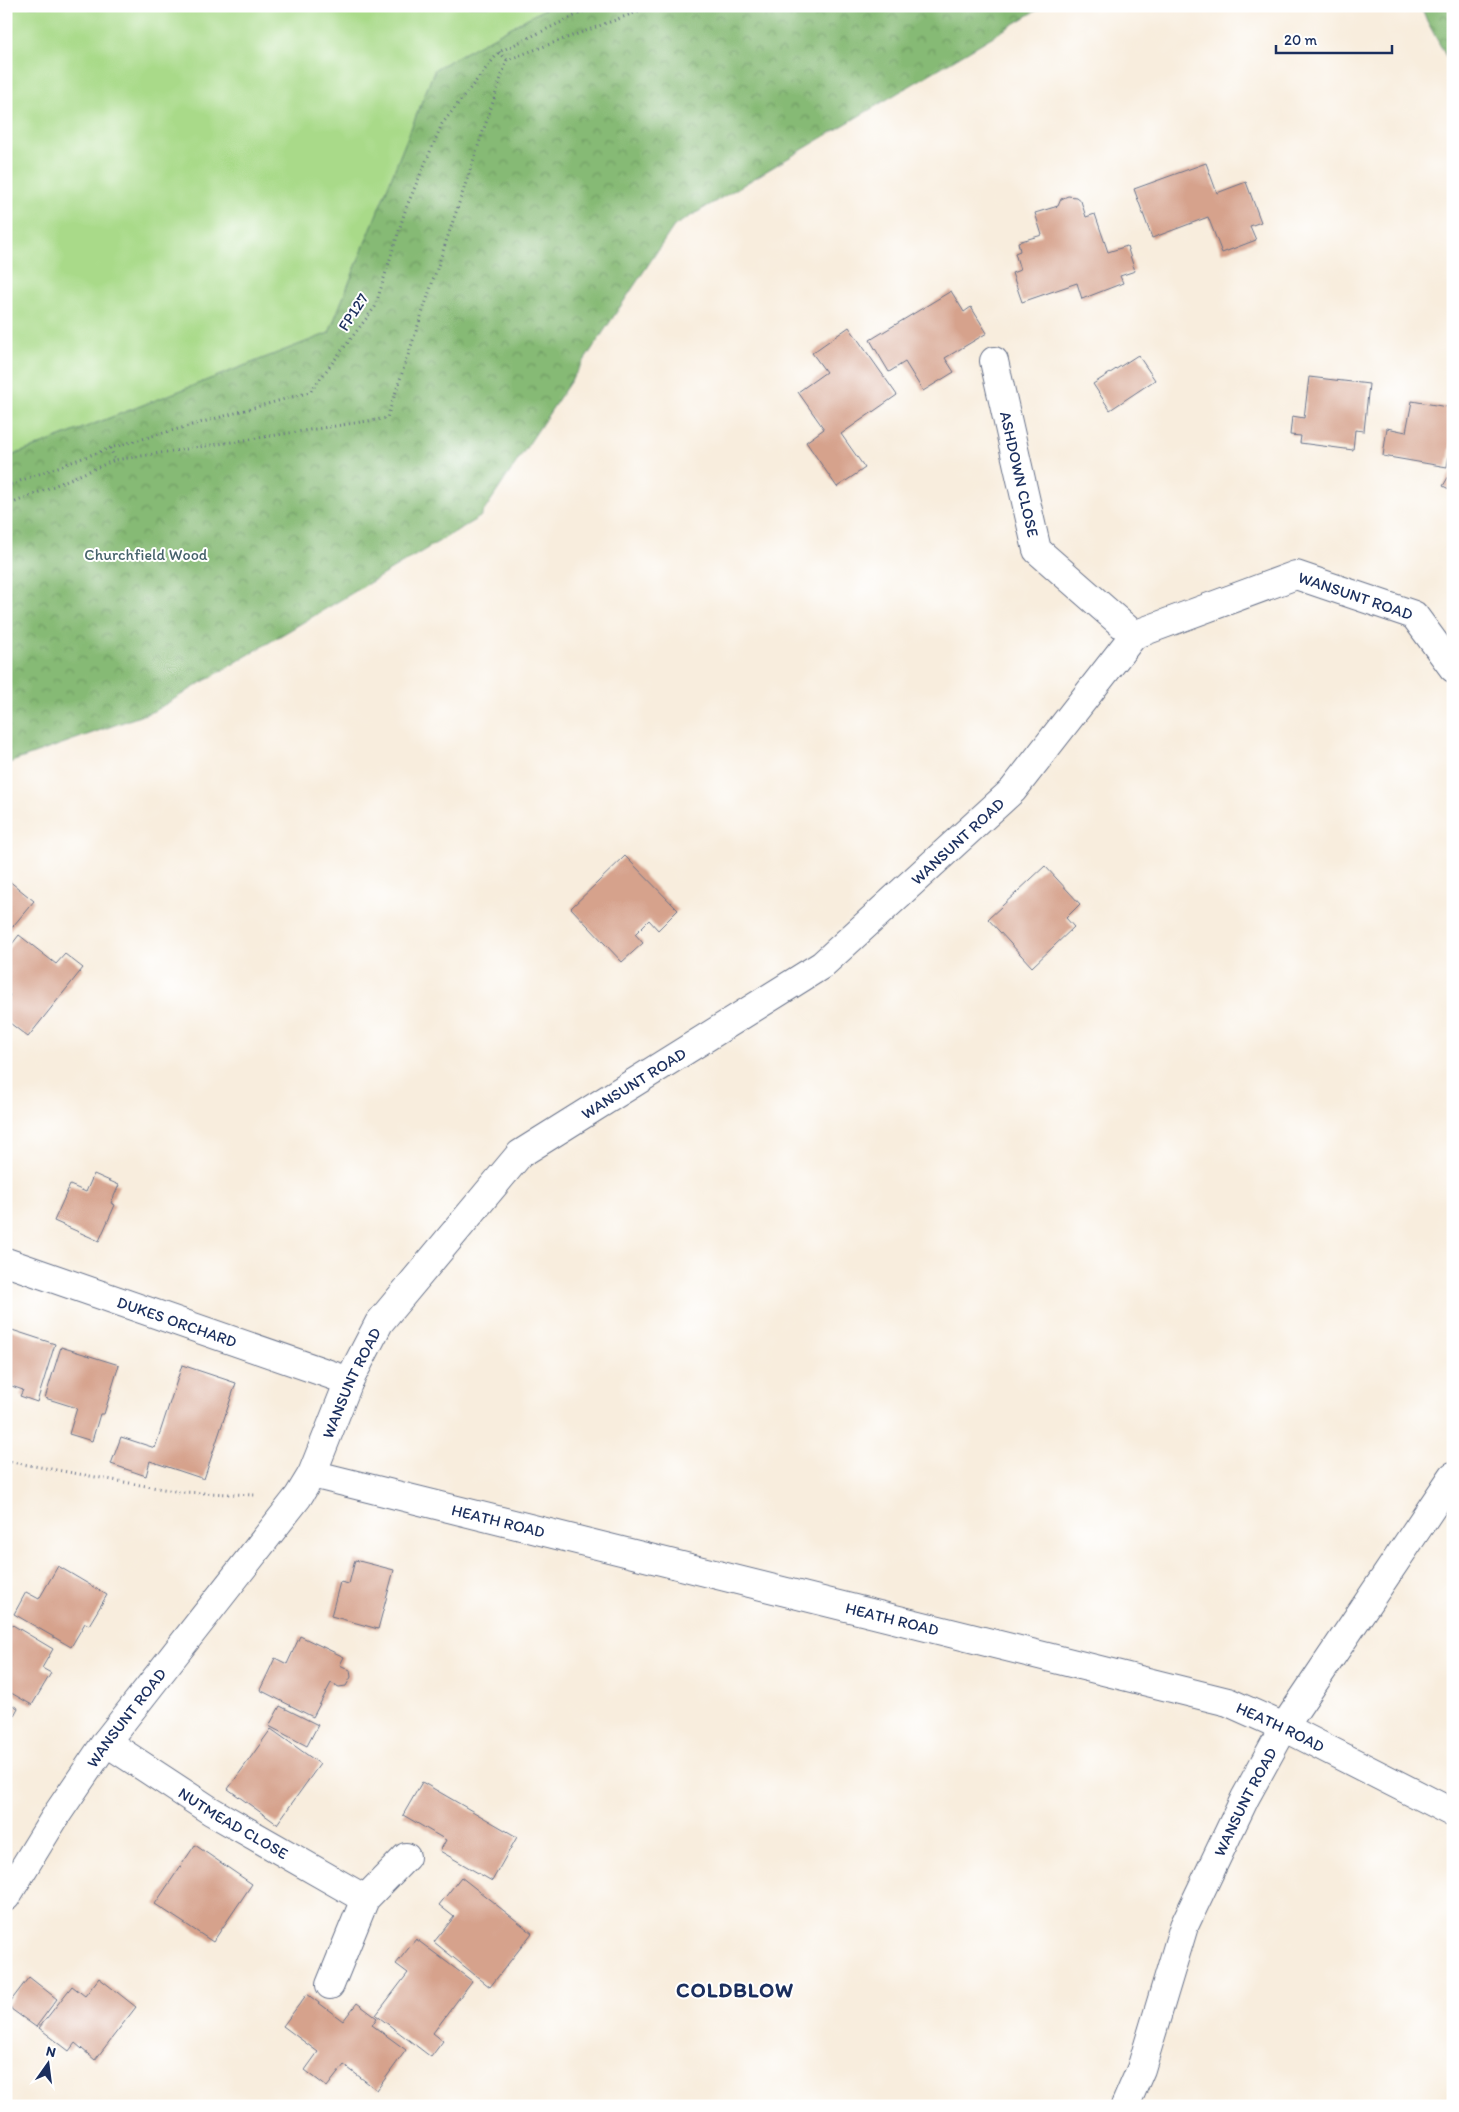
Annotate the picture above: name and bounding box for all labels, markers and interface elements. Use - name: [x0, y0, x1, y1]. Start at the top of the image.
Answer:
- scale bar: [1276, 22, 1393, 54]
- text: 20 m: [1284, 31, 1318, 49]
- street label: FP127: [334, 290, 372, 334]
- street label: ASHDOWN CLOSE: [996, 409, 1043, 539]
- park label: Churchfield Wood: [84, 545, 208, 564]
- street label: WANSUNT ROAD: [1296, 567, 1416, 624]
- street label: WANSUNT ROAD: [907, 793, 1008, 888]
- street label: WANSUNT ROAD: [578, 1043, 690, 1123]
- street label: DUKES ORCHARD: [115, 1292, 239, 1351]
- street label: WANSUNT ROAD: [318, 1324, 385, 1441]
- street label: HEATH ROAD: [450, 1500, 547, 1541]
- street label: HEATH ROAD: [844, 1598, 941, 1639]
- street label: WANSUNT ROAD: [82, 1664, 170, 1771]
- street label: HEATH ROAD: [1234, 1698, 1328, 1756]
- street label: WANSUNT ROAD: [1209, 1744, 1281, 1859]
- street label: NUTMEAD CLOSE: [175, 1783, 292, 1863]
- district label: COLDBLOW: [676, 1977, 794, 2002]
- north arrow: [22, 2040, 72, 2090]
- text: N: [44, 2042, 58, 2061]

